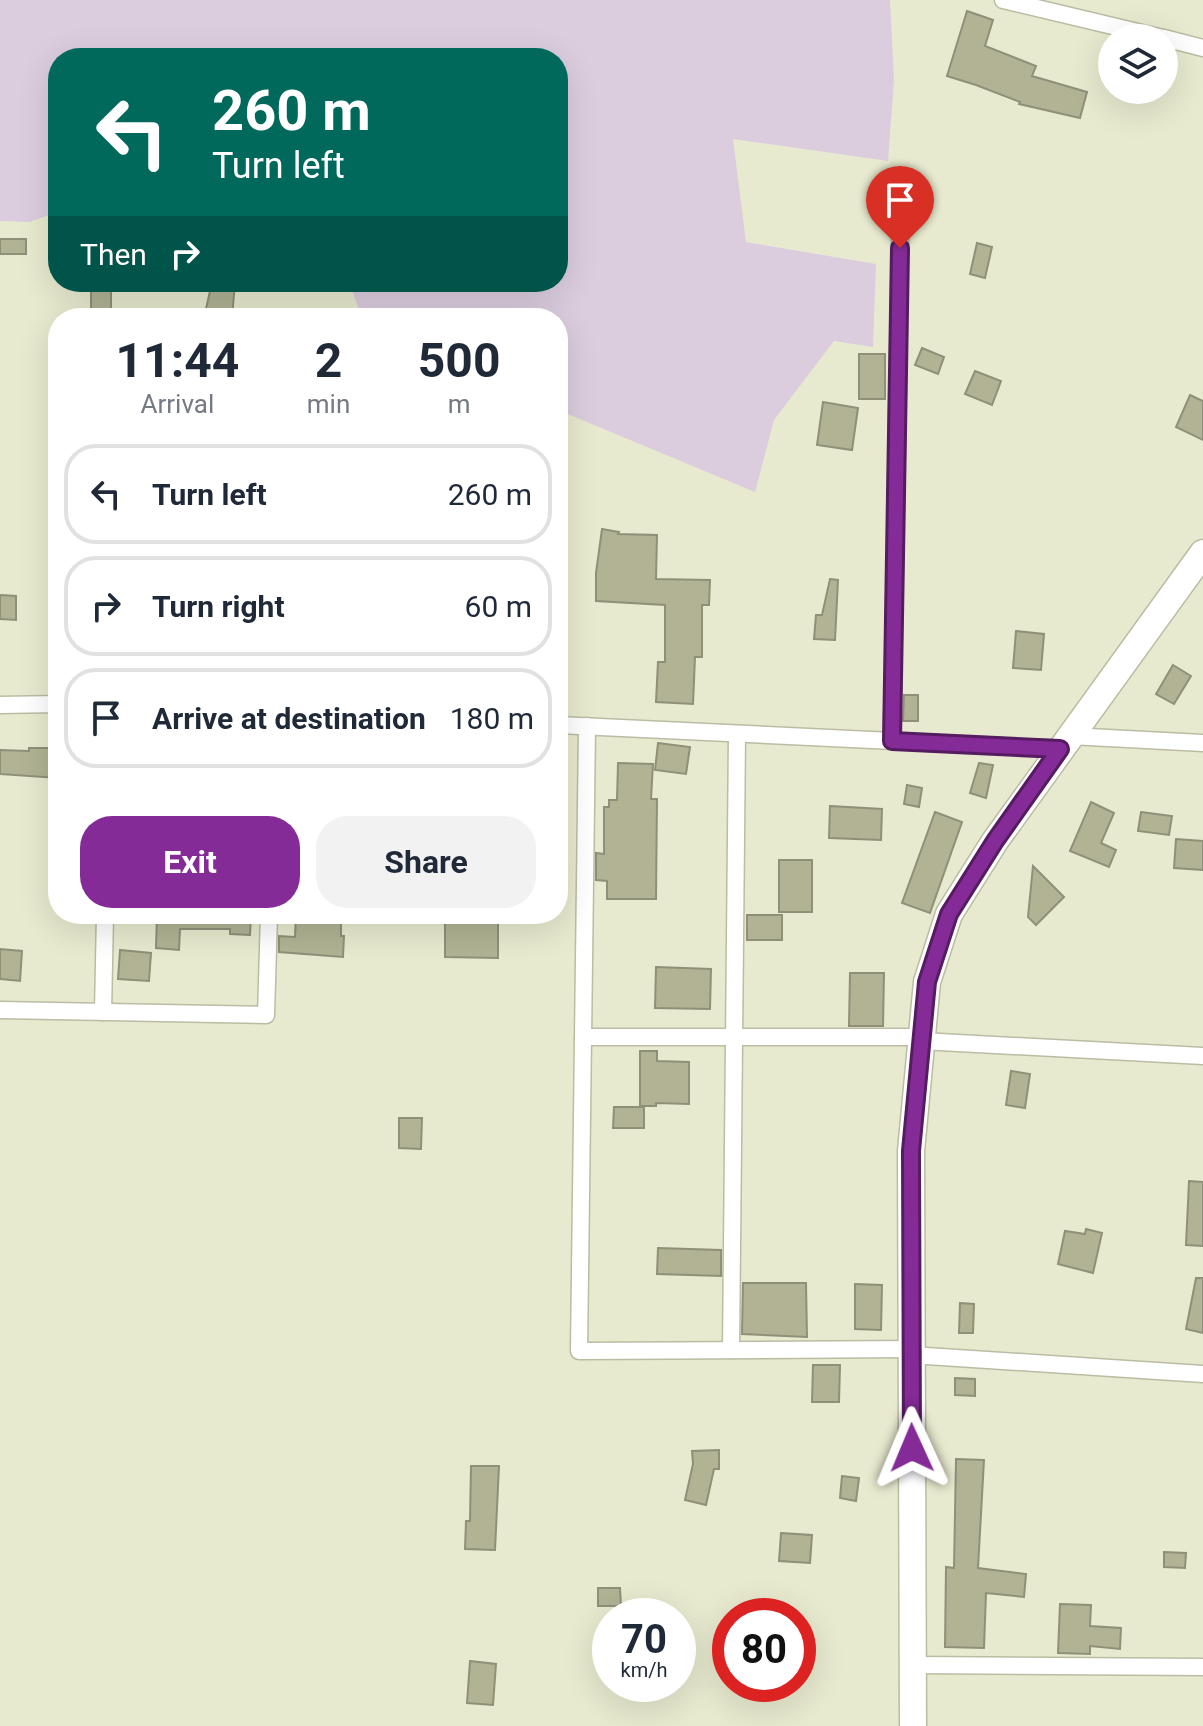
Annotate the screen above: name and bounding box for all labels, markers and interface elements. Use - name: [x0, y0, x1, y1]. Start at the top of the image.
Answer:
- map controls: [1098, 24, 1178, 104]
- button: layers: [1098, 24, 1178, 104]
- text: 260 m: [212, 78, 371, 144]
- icon: left: [80, 80, 184, 184]
- text: Turn left: [212, 145, 345, 187]
- pin: [866, 166, 934, 248]
- icon: arrive: [878, 178, 922, 222]
- icon: right: [163, 232, 207, 276]
- text: Then: [80, 237, 147, 272]
- text: 11:44: [116, 332, 239, 389]
- text: 2: [315, 332, 342, 389]
- text: 500: [418, 332, 500, 389]
- text: Arrival: [141, 389, 214, 419]
- text: min: [307, 389, 350, 419]
- text: m: [448, 389, 471, 419]
- icon: left: [84, 472, 128, 516]
- text: Turn left: [152, 477, 267, 512]
- text: 260 m: [448, 477, 532, 512]
- icon: right: [84, 584, 128, 628]
- text: Turn right: [152, 589, 285, 624]
- text: 60 m: [465, 589, 532, 624]
- icon: arrive: [84, 696, 128, 740]
- text: Arrive at destination: [152, 701, 426, 736]
- text: 180 m: [450, 701, 534, 736]
- button: Exit: [80, 816, 300, 908]
- button: Share: [316, 816, 536, 908]
- position arrow: [870, 1406, 954, 1490]
- speed limit sign: 80: [712, 1598, 816, 1702]
- text: 70: [621, 1616, 667, 1663]
- text: km/h: [621, 1658, 667, 1682]

